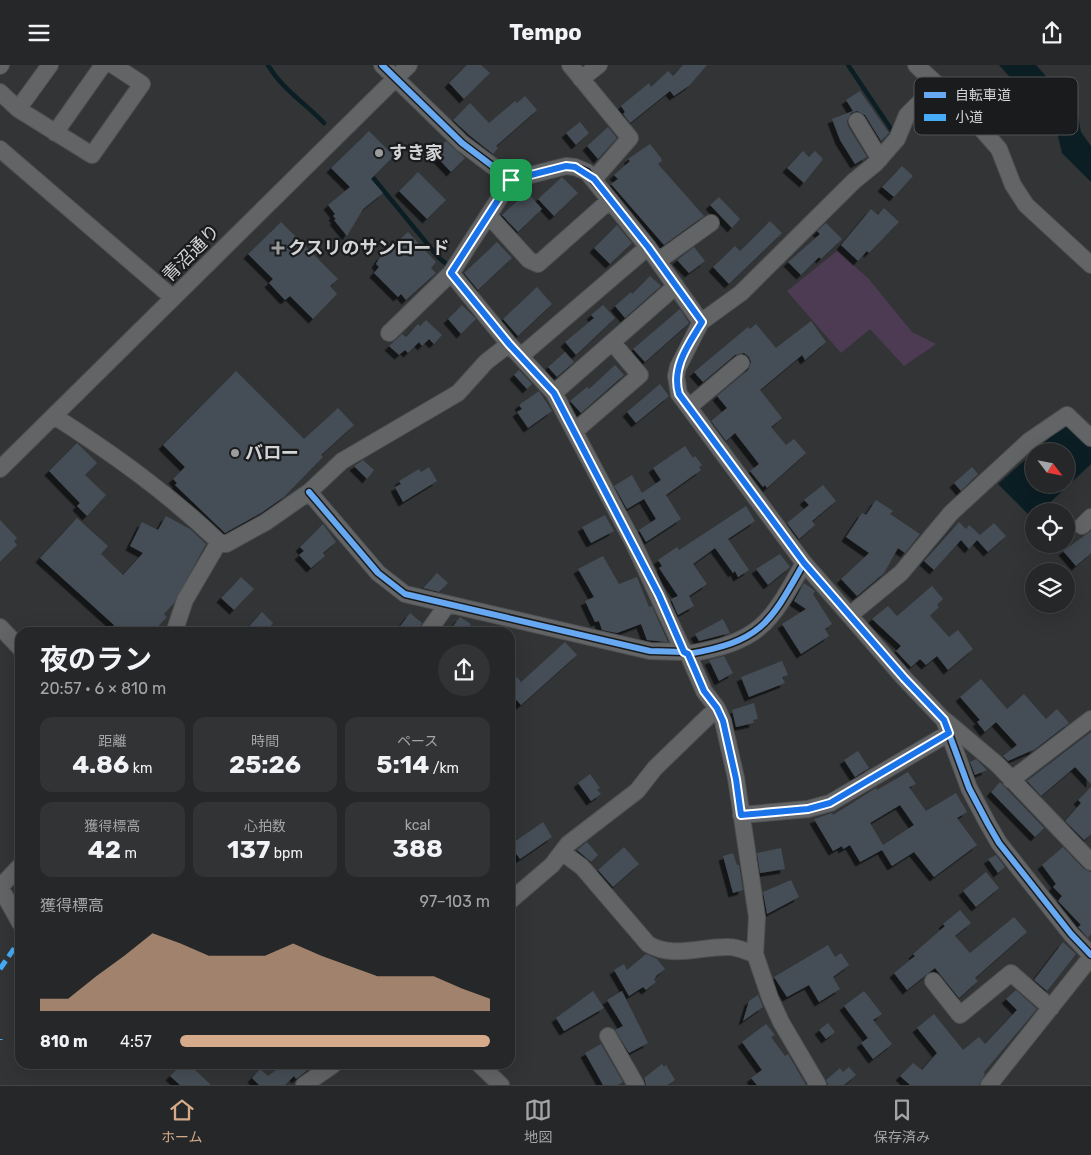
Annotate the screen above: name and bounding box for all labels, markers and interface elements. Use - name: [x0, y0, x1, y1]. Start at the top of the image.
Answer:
- icon: menu: [25, 19, 53, 47]
- text: Tempo: [509, 19, 582, 46]
- icon: share: [1038, 19, 1066, 47]
- legend: [914, 77, 1078, 135]
- text: 自転車道: [955, 87, 1011, 104]
- text: 小道: [955, 109, 983, 126]
- place label: すき家: [389, 142, 443, 164]
- marker: すき家: [373, 147, 385, 159]
- pin: [490, 159, 532, 201]
- icon: arrive: [497, 166, 525, 194]
- street label: 青沼通り: [158, 220, 224, 286]
- place label: クスリのサンロード: [288, 237, 449, 259]
- marker: クスリのサンロード: [272, 242, 284, 254]
- place label: バロー: [245, 442, 299, 464]
- north arrow: [1025, 443, 1075, 493]
- map controls: [1025, 443, 1075, 613]
- marker: バロー: [229, 447, 241, 459]
- button: locate: [1025, 503, 1075, 553]
- button: layers: [1025, 563, 1075, 613]
- text: 夜のラン: [40, 643, 152, 676]
- button: share: [438, 644, 490, 696]
- text: 20:57 · 6 × 810 m: [40, 679, 166, 698]
- text: 距離: [98, 733, 126, 750]
- text: 時間: [251, 733, 279, 750]
- text: ペース: [397, 733, 438, 750]
- text: 4.86: [72, 750, 129, 779]
- text: 25:26: [229, 750, 301, 779]
- text: 5:14: [376, 750, 429, 779]
- text: km: [129, 760, 152, 777]
- text: /km: [429, 760, 459, 777]
- text: kcal: [405, 817, 431, 834]
- text: 獲得標高: [84, 818, 140, 835]
- text: 心拍数: [244, 818, 286, 835]
- text: 388: [393, 834, 443, 863]
- text: 42: [88, 835, 121, 864]
- text: 137: [227, 835, 270, 864]
- text: m: [121, 845, 137, 862]
- text: bpm: [270, 845, 303, 862]
- text: 97–103 m: [419, 892, 490, 911]
- text: 獲得標高: [40, 896, 104, 915]
- text: 810 m: [40, 1032, 88, 1051]
- text: 4:57: [120, 1032, 152, 1051]
- tab: ホーム: [161, 1096, 202, 1146]
- tab: 地図: [524, 1096, 552, 1146]
- tab: 保存済み: [874, 1096, 930, 1146]

